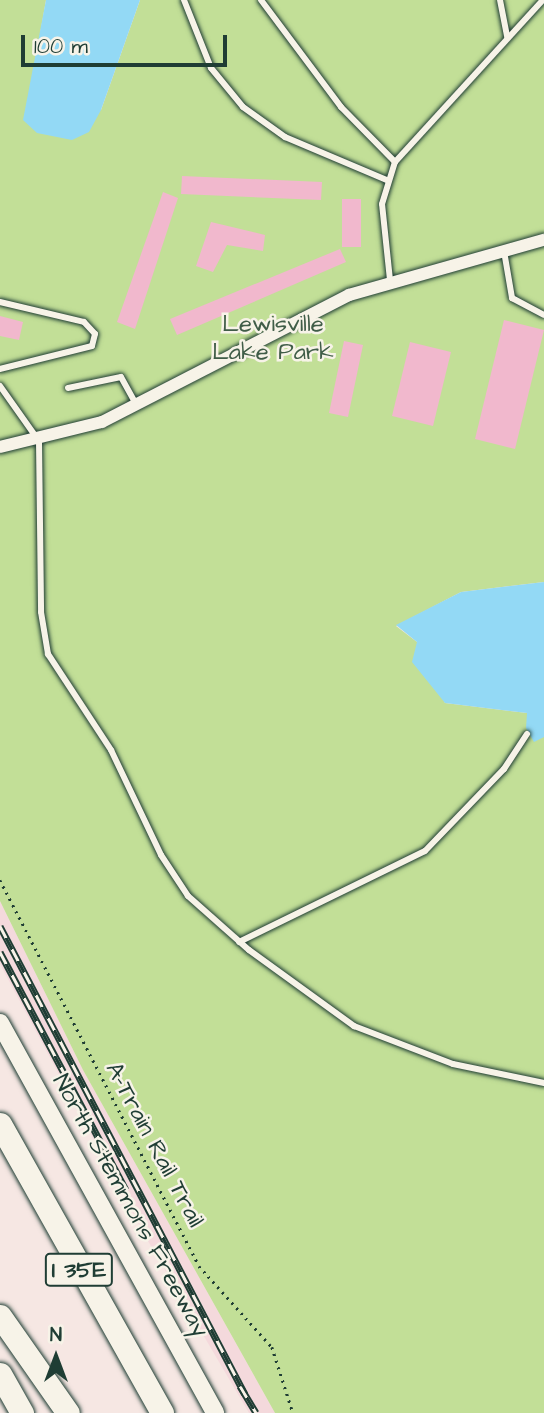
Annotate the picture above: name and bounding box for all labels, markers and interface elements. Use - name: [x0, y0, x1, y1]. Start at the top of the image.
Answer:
- scale bar: [24, 21, 231, 65]
- text: 100 m: [34, 32, 88, 61]
- park label: Lewisville Lake Park: [212, 311, 334, 367]
- street label: A-Train Rail Trail: [98, 1058, 210, 1232]
- street label: North Stemmons Freeway: [46, 1069, 214, 1343]
- road number: I 35E: [44, 1250, 114, 1289]
- north arrow: [21, 1322, 91, 1392]

